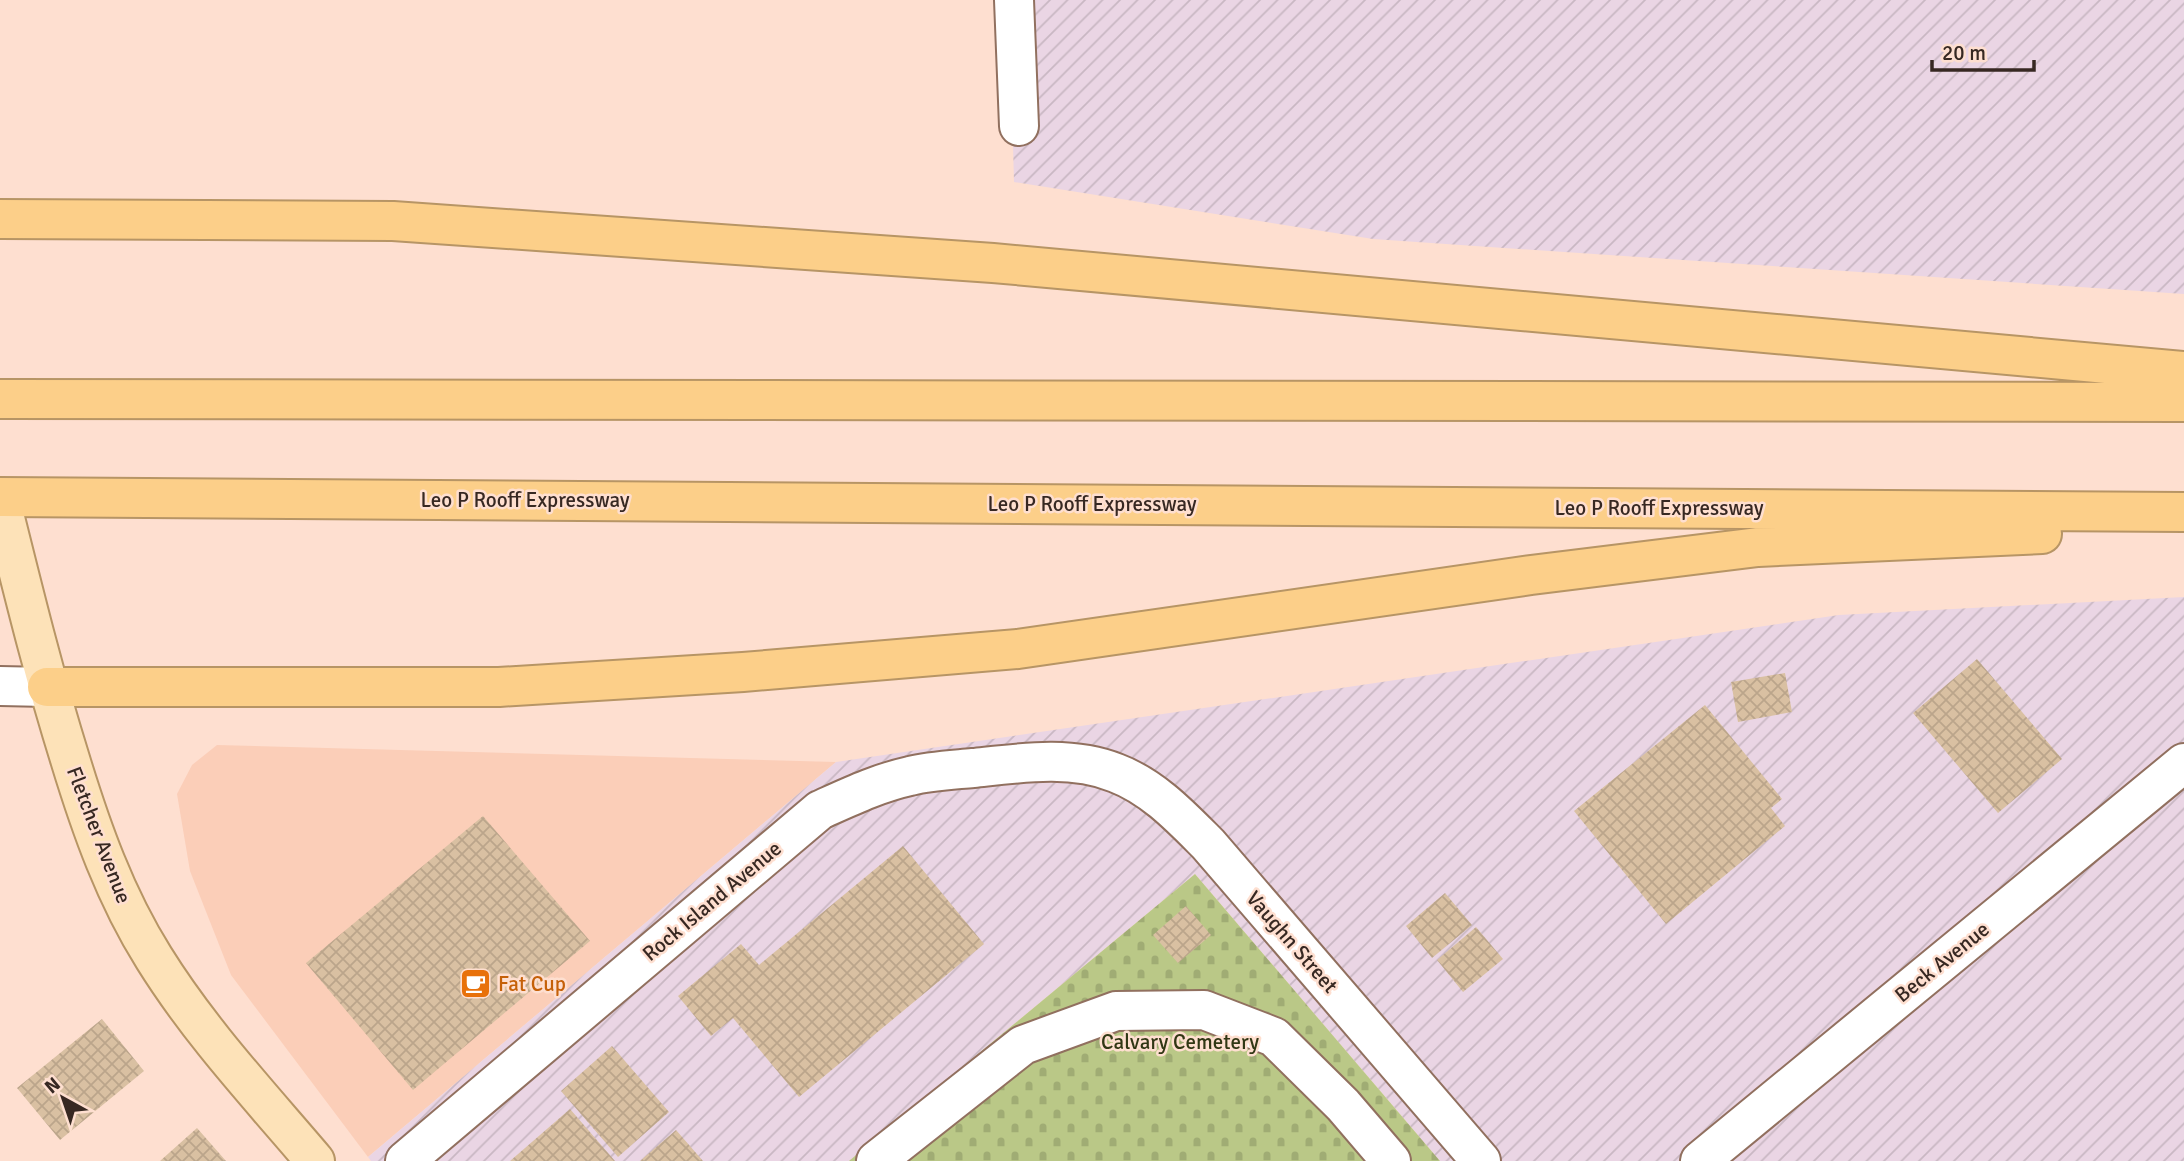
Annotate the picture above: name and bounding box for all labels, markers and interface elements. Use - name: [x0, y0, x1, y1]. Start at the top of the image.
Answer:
- scale bar: [1932, 28, 2034, 72]
- text: 20 m: [1942, 40, 1986, 66]
- street label: Leo P Rooff Expressway: [420, 487, 630, 513]
- street label: Leo P Rooff Expressway: [987, 491, 1197, 517]
- street label: Leo P Rooff Expressway: [1554, 495, 1764, 521]
- street label: Fletcher Avenue: [61, 763, 137, 907]
- street label: Rock Island Avenue: [637, 835, 787, 967]
- street label: Vaughn Street: [1241, 886, 1343, 998]
- street label: Beck Avenue: [1890, 916, 1994, 1008]
- cafe icon: Fat Cup: [458, 967, 492, 1001]
- place label: Fat Cup: [498, 971, 566, 997]
- park label: Calvary Cemetery: [1101, 1029, 1259, 1055]
- north arrow: [28, 1063, 98, 1133]
- text: N: [40, 1072, 65, 1099]

